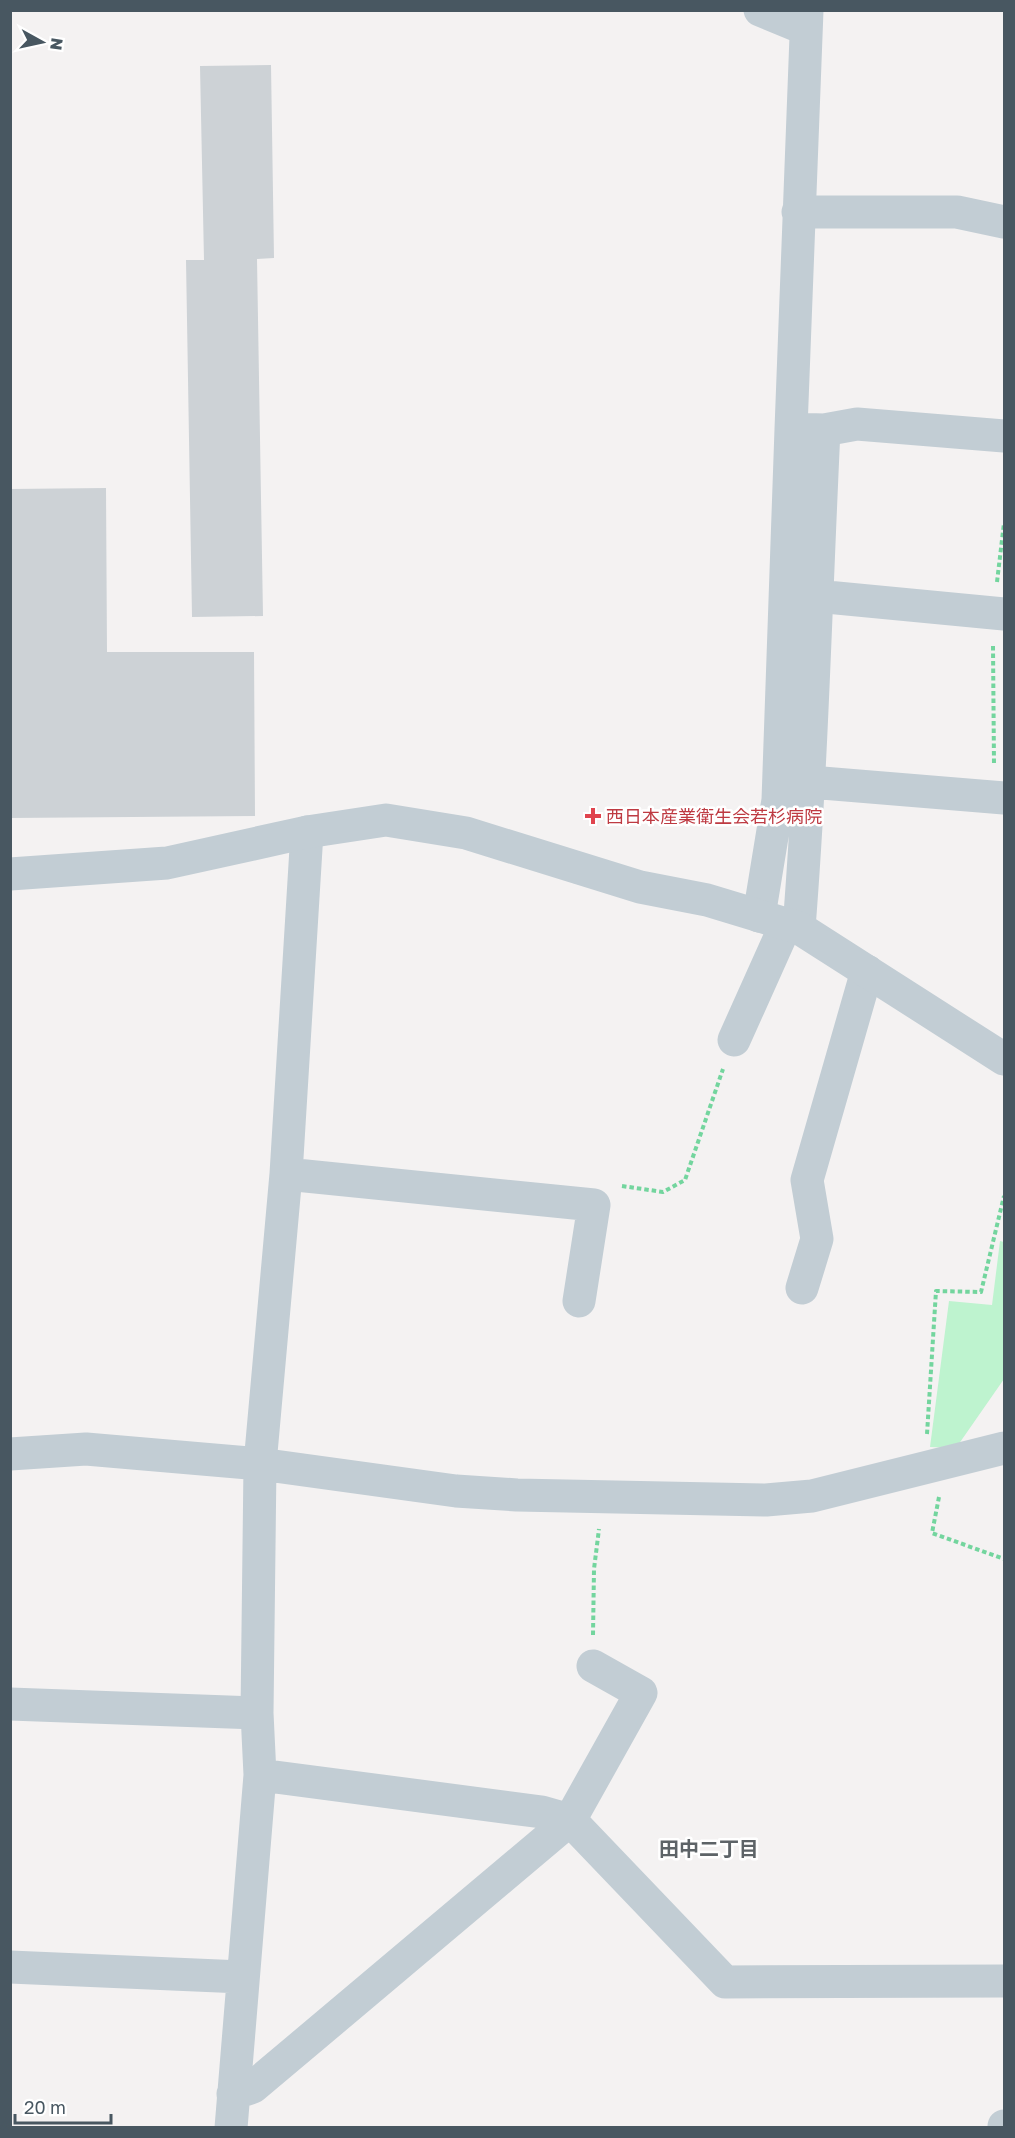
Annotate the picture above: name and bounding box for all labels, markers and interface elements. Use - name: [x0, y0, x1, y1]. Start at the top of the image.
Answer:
- north arrow: [12, 12, 72, 72]
- text: N: [46, 37, 68, 52]
- place label: 西日本産業衛生会若杉病院: [606, 805, 822, 827]
- marker: 西日本産業衛生会若杉病院: [584, 807, 602, 825]
- district label: 田中二丁目: [659, 1836, 759, 1860]
- scale bar: [15, 2087, 111, 2125]
- text: 20 m: [24, 2096, 66, 2118]

